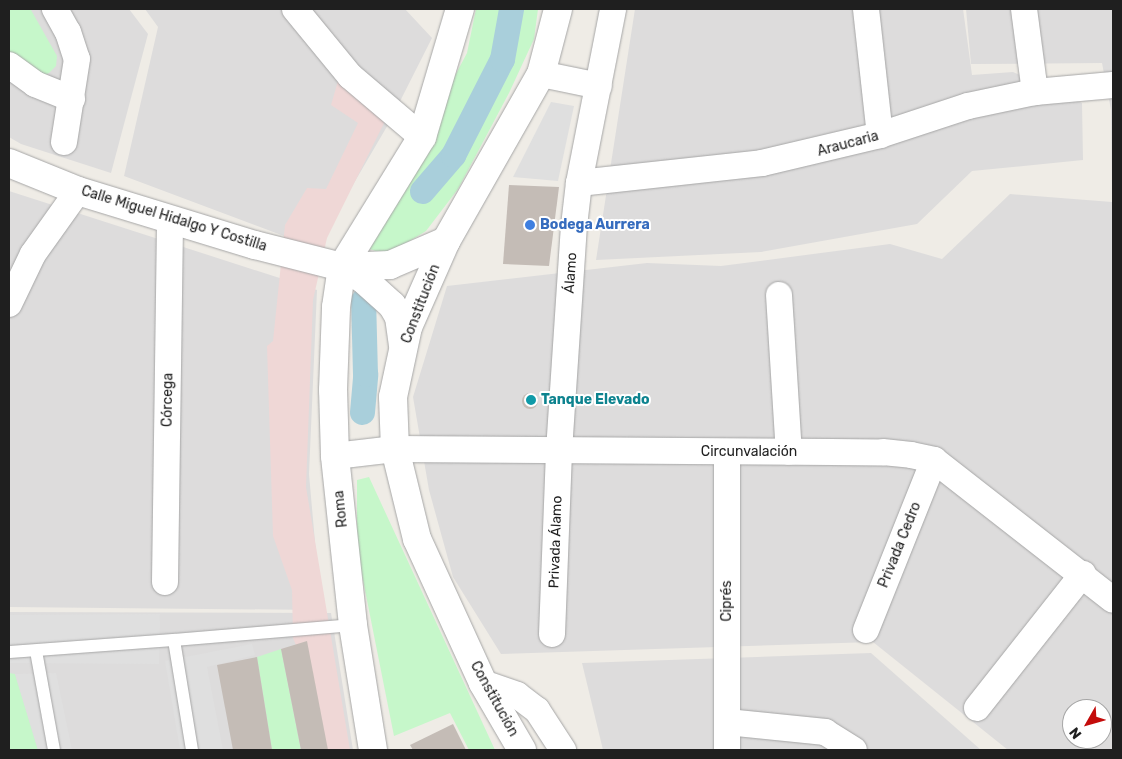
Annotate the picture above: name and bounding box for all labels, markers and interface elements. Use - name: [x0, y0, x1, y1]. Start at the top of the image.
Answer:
- street label: Araucaria: [816, 128, 880, 160]
- street label: Calle Miguel Hidalgo Y Costilla: [79, 183, 269, 255]
- place label: Bodega Aurrera: [540, 217, 650, 233]
- marker: Bodega Aurrera: [524, 219, 536, 231]
- street label: Álamo: [561, 252, 581, 294]
- street label: Constitución: [398, 262, 444, 346]
- street label: Córcega: [159, 373, 177, 427]
- place label: Tanque Elevado: [541, 392, 650, 408]
- marker: Tanque Elevado: [525, 394, 537, 406]
- street label: Circunvalación: [701, 444, 797, 460]
- street label: Roma: [331, 490, 351, 528]
- street label: Privada Álamo: [546, 495, 566, 589]
- street label: Privada Cedro: [875, 500, 925, 590]
- street label: Ciprés: [719, 580, 735, 622]
- street label: Constitución: [466, 658, 522, 740]
- north arrow: [1062, 699, 1112, 749]
- text: N: [1066, 724, 1085, 742]

